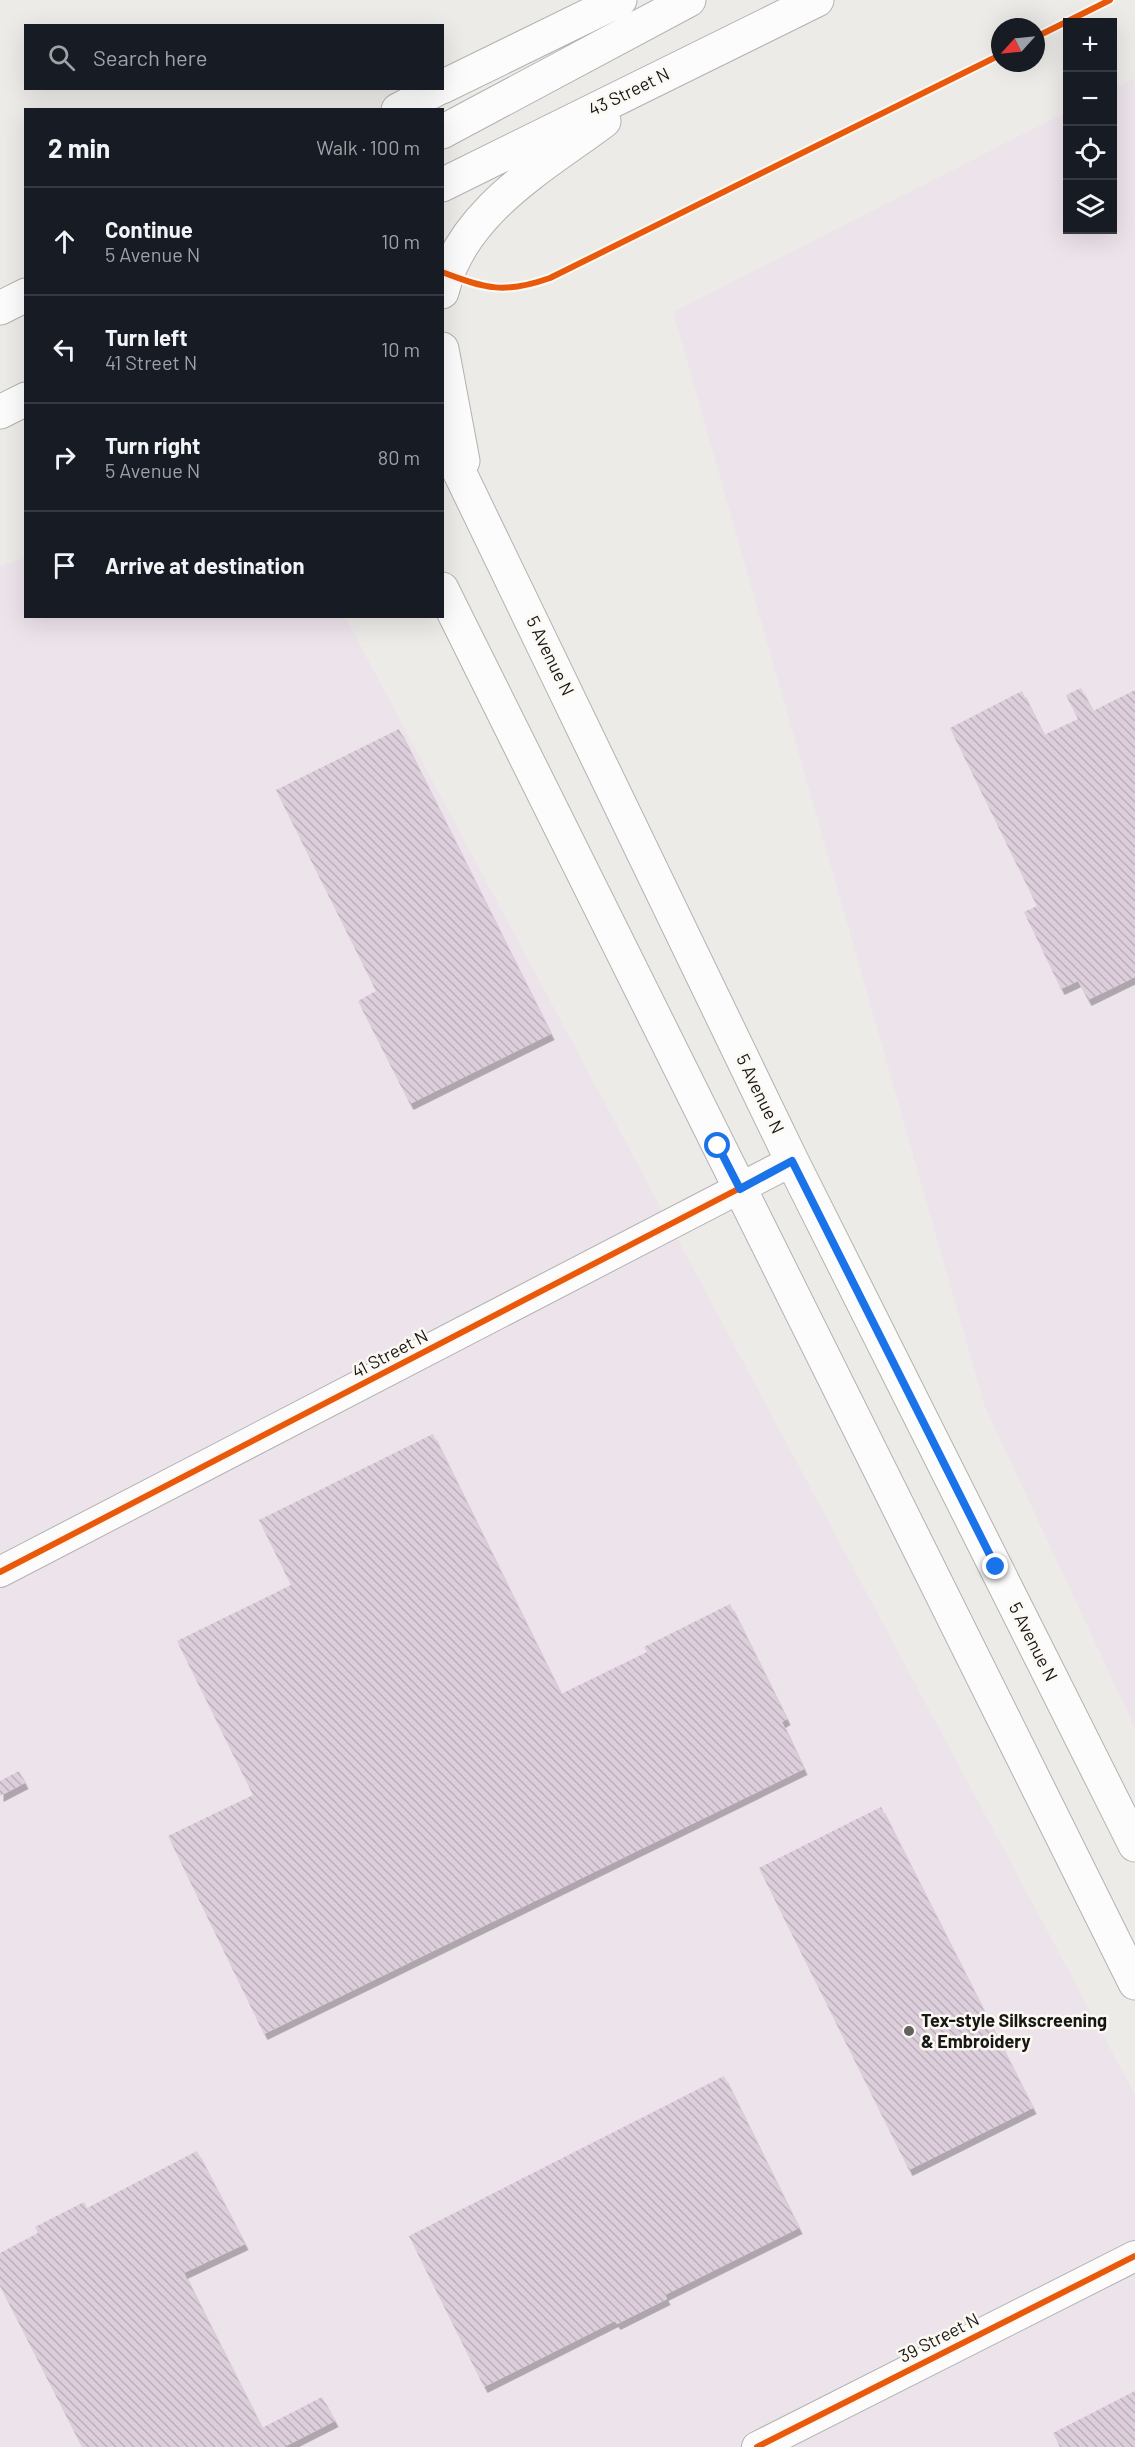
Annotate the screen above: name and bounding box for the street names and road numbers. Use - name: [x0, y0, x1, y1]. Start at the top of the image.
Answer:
- street label: 43 Street N: [584, 62, 673, 120]
- street label: 5 Avenue N: [522, 612, 580, 699]
- street label: 5 Avenue N: [732, 1050, 790, 1137]
- street label: 41 Street N: [348, 1324, 431, 1382]
- street label: 5 Avenue N: [1005, 1598, 1063, 1685]
- street label: 39 Street N: [895, 2308, 982, 2367]

